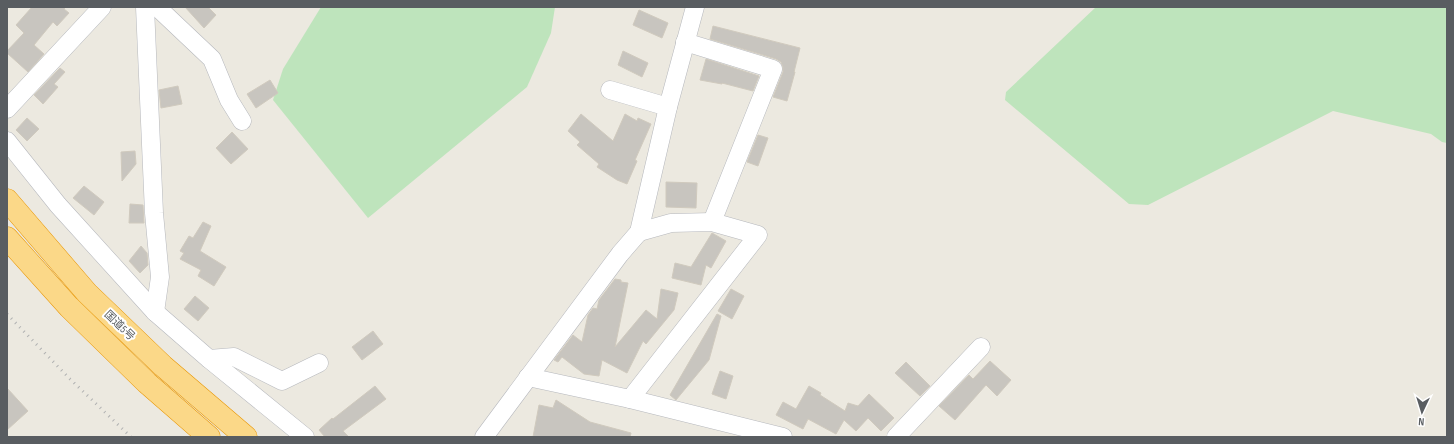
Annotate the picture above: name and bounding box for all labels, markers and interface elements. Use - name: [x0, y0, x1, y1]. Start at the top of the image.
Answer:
- street label: 国道5号: [102, 308, 138, 343]
- north arrow: [1402, 392, 1442, 432]
- text: N: [1418, 415, 1425, 428]

